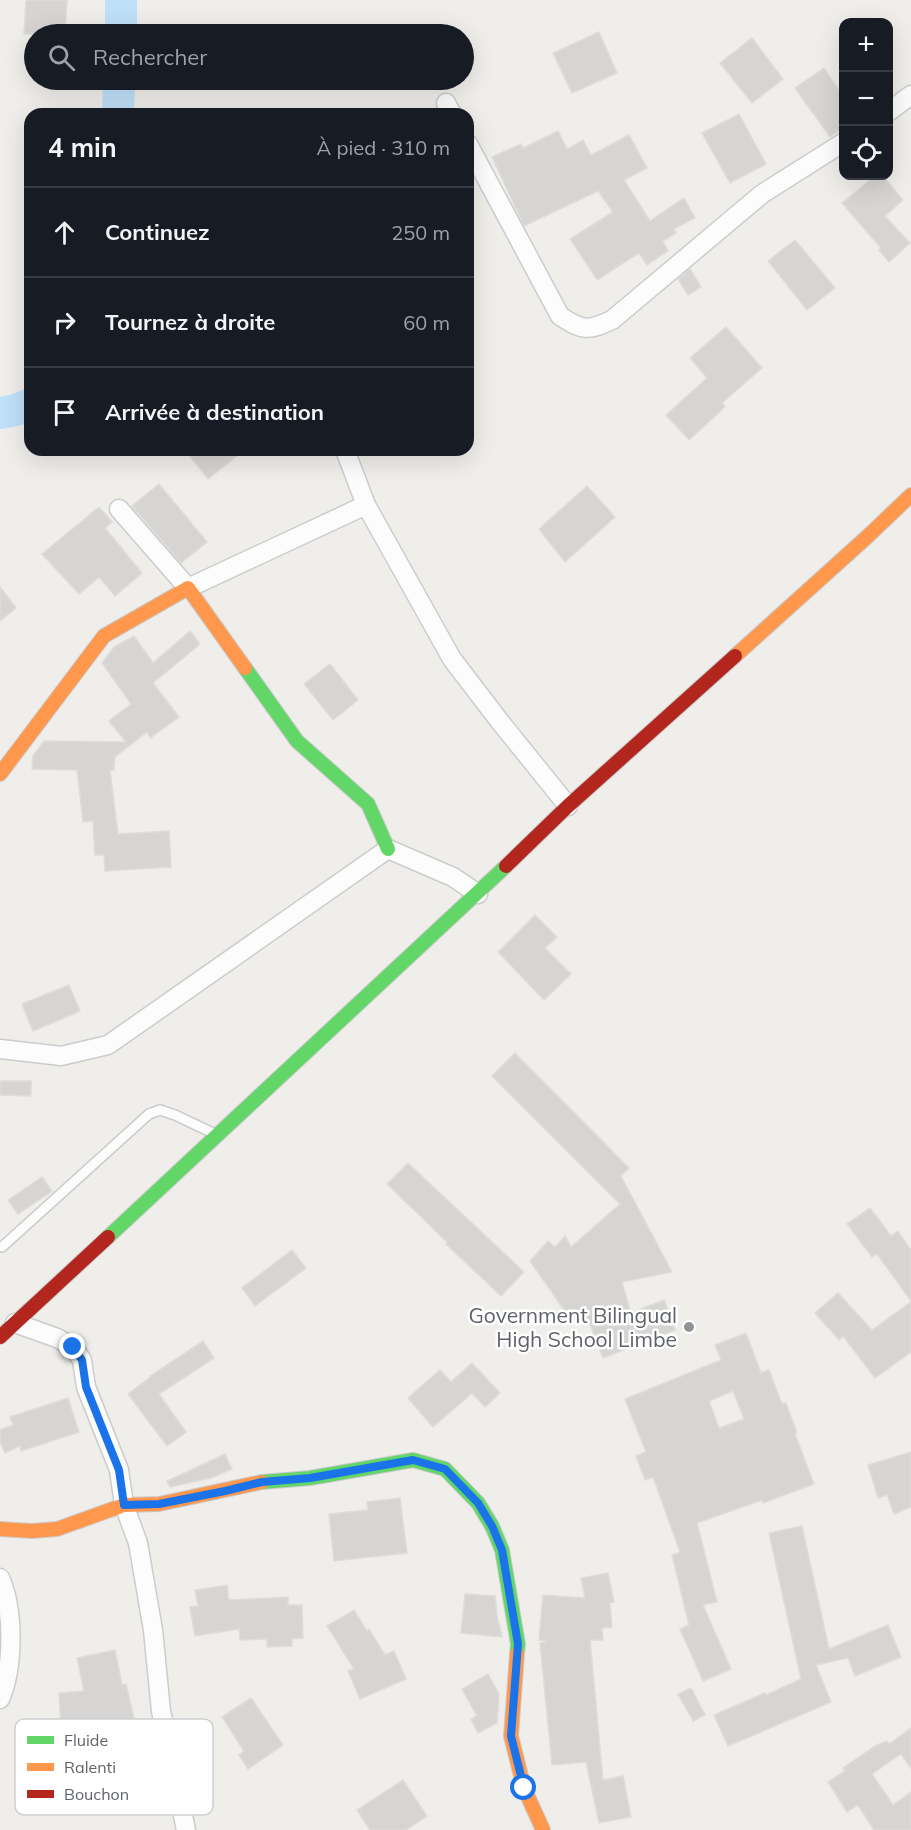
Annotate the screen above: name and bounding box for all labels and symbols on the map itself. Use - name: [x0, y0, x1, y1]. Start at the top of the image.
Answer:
- place label: Government Bilingual High School Limbe: [469, 1302, 677, 1352]
- marker: Government Bilingual High School Limbe: [682, 1320, 696, 1334]
- route end: [59, 1333, 85, 1359]
- legend: [15, 1719, 213, 1815]
- text: Fluide: [64, 1730, 108, 1750]
- text: Ralenti: [64, 1757, 116, 1777]
- route start: [510, 1774, 536, 1800]
- text: Bouchon: [64, 1784, 129, 1804]

